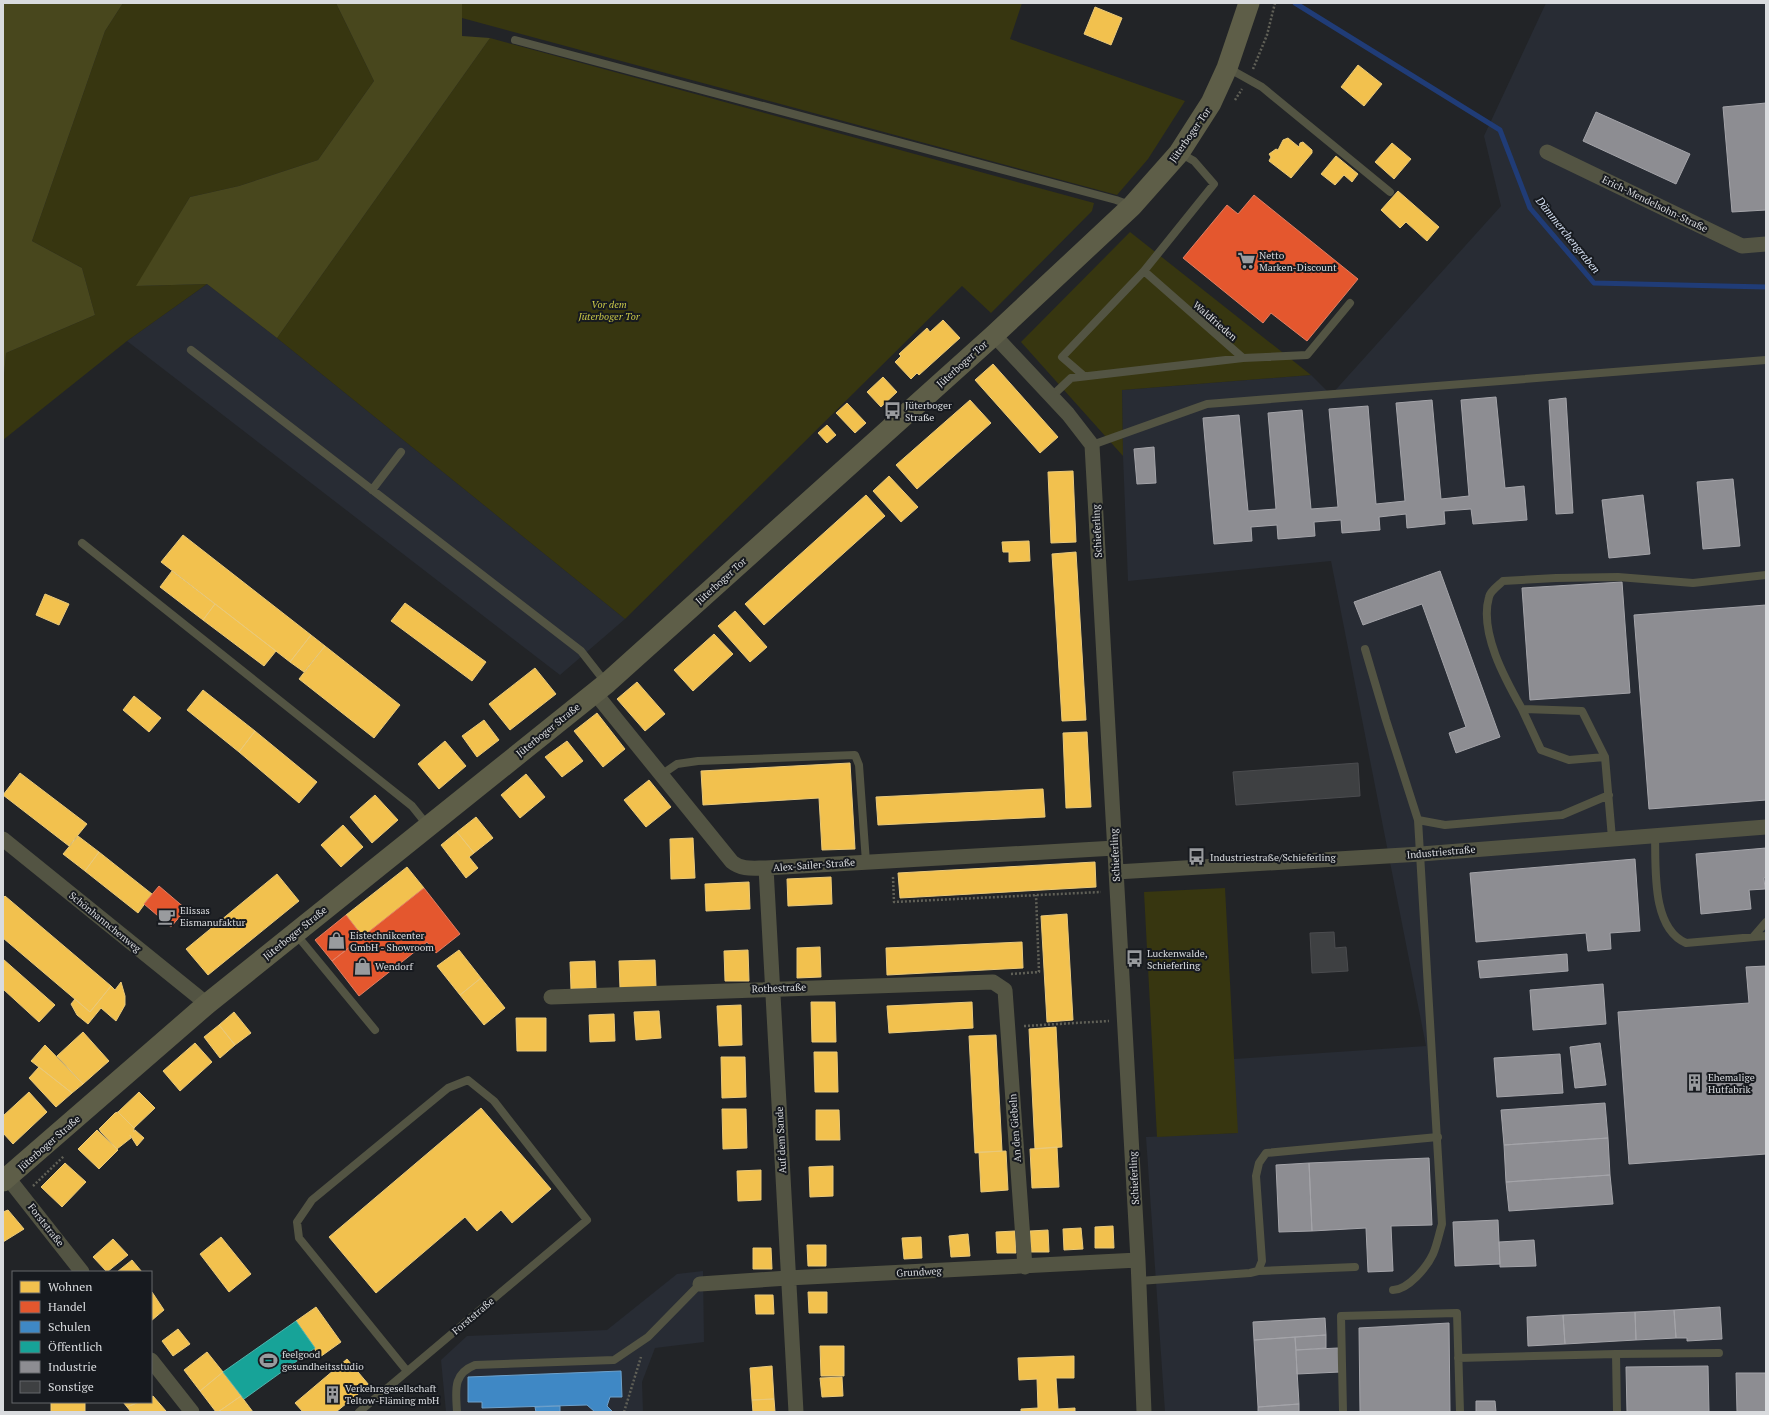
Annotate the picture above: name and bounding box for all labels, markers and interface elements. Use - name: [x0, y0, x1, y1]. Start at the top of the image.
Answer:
- street label: Jüterboger Tor: [1166, 105, 1214, 165]
- street label: Erich-Mendelsohn-Straße: [1600, 173, 1710, 235]
- water label: Dämmerchengraben: [1532, 193, 1603, 276]
- place label: Netto Marken-Discount: [1259, 249, 1337, 274]
- supermarket icon: Netto Marken-Discount: [1236, 251, 1256, 271]
- park label: Vor dem Jüterboger Tor: [577, 298, 641, 323]
- street label: Waldfrieden: [1190, 298, 1240, 344]
- street label: Jüterboger Tor: [934, 338, 990, 390]
- place label: Jüterboger Straße: [905, 399, 952, 424]
- bus stop icon: Jüterboger Straße: [882, 401, 902, 421]
- street label: Schieferling: [1089, 503, 1105, 558]
- street label: Jüterboger Tor: [693, 555, 749, 607]
- street label: Jüterboger Straße: [513, 700, 583, 760]
- street label: Schieferling: [1107, 827, 1123, 882]
- street label: Industriestraße: [1406, 843, 1476, 861]
- bus stop icon: Industriestraße/Schieferling: [1187, 847, 1207, 867]
- place label: Industriestraße/Schieferling: [1210, 851, 1336, 864]
- street label: Alex-Sailer-Straße: [772, 856, 856, 874]
- street label: Schönhannchenweg: [66, 889, 144, 956]
- street label: Jüterboger Straße: [260, 903, 330, 963]
- place label: Elissas Eismanufaktur: [180, 904, 246, 929]
- cafe icon: Elissas Eismanufaktur: [157, 906, 177, 926]
- place label: Eistechnikcenter GmbH - Showroom: [350, 929, 434, 954]
- shop icon: Eistechnikcenter GmbH - Showroom: [327, 931, 347, 951]
- place label: Luckenwalde, Schieferling: [1147, 947, 1208, 972]
- bus stop icon: Luckenwalde, Schieferling: [1124, 949, 1144, 969]
- shop icon: Wendorf: [352, 956, 372, 976]
- place label: Wendorf: [375, 960, 414, 973]
- street label: Rothestraße: [752, 981, 806, 995]
- place label: Ehemalige Hutfabrik: [1708, 1071, 1755, 1096]
- building icon: Ehemalige Hutfabrik: [1685, 1073, 1705, 1093]
- street label: An den Giebeln: [1006, 1093, 1024, 1163]
- street label: Auf dem Sande: [773, 1106, 789, 1174]
- street label: Jüterboger Straße: [15, 1112, 83, 1174]
- street label: Schieferling: [1126, 1150, 1142, 1205]
- street label: Forststraße: [25, 1201, 67, 1249]
- street label: Grundweg: [896, 1264, 943, 1280]
- legend: [12, 1271, 152, 1403]
- text: Wohnen: [48, 1279, 92, 1294]
- street label: Forststraße: [449, 1295, 497, 1337]
- text: Handel: [48, 1299, 87, 1314]
- text: Schulen: [48, 1319, 91, 1334]
- text: Öffentlich: [48, 1339, 102, 1354]
- place label: feelgood gesundheitsstudio: [282, 1348, 364, 1373]
- sports icon: feelgood gesundheitsstudio: [259, 1350, 279, 1370]
- text: Industrie: [48, 1359, 97, 1374]
- text: Sonstige: [48, 1379, 94, 1394]
- place label: Verkehrsgesellschaft Teltow-Fläming mbH: [345, 1382, 439, 1407]
- building icon: Verkehrsgesellschaft Teltow-Fläming mbH: [322, 1384, 342, 1404]

